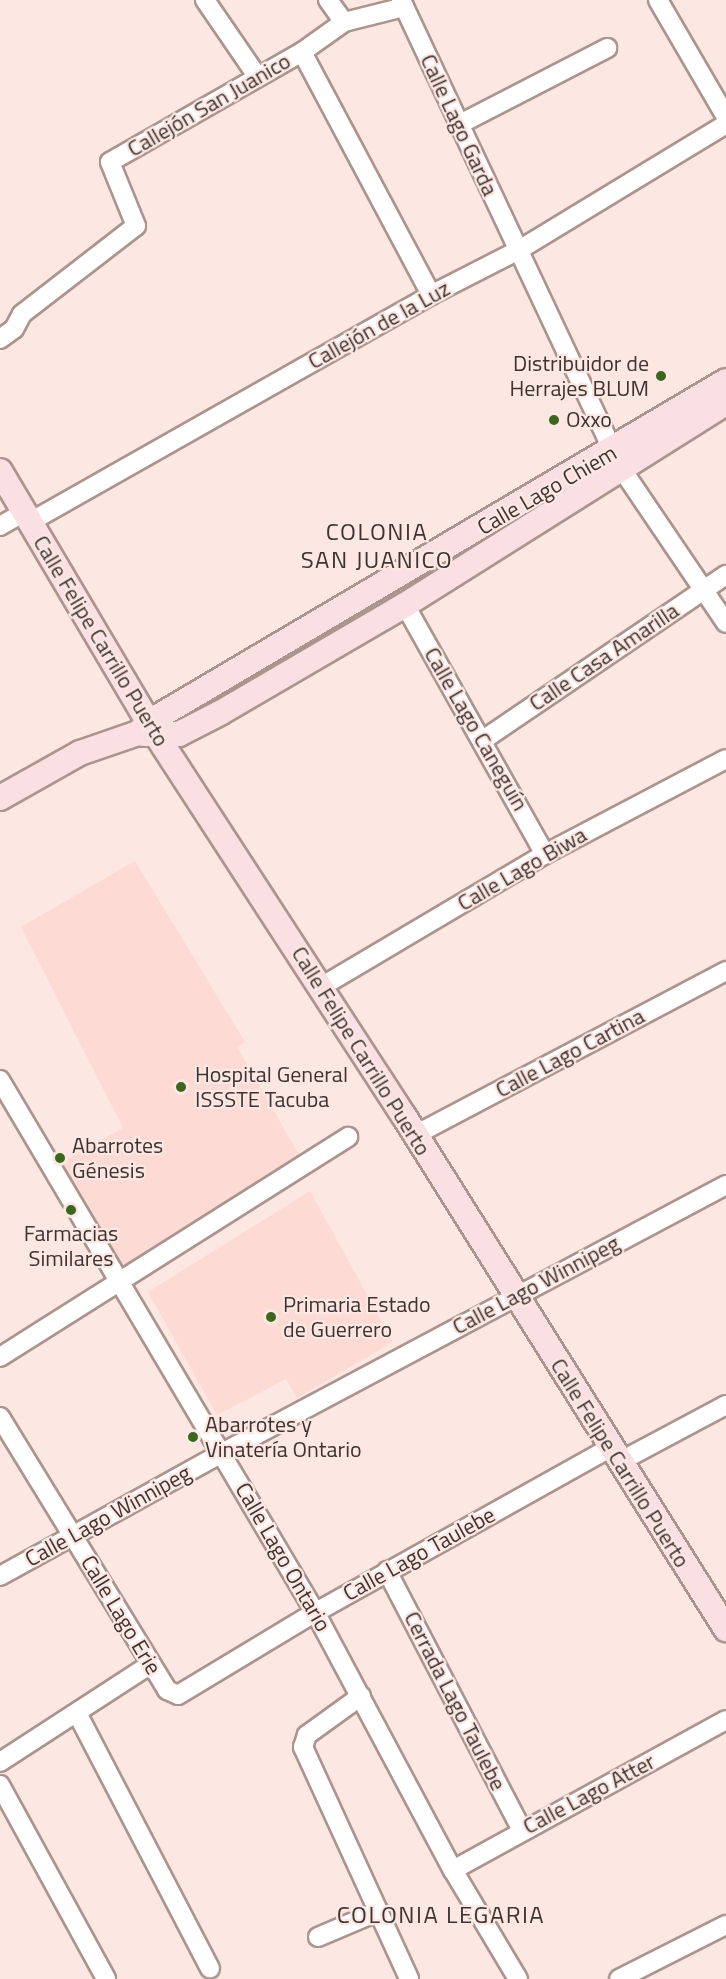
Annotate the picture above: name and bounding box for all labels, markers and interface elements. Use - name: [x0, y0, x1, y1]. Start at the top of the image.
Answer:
- street label: Callejón San Juanico: [123, 48, 295, 162]
- street label: Calle Lago Garda: [415, 50, 503, 200]
- street label: Callejón de la Luz: [304, 275, 454, 375]
- place label: Distribuidor de Herrajes BLUM: [509, 350, 649, 402]
- marker: Distribuidor de Herrajes BLUM: [654, 369, 668, 383]
- place label: Oxxo: [566, 407, 612, 433]
- marker: Oxxo: [547, 413, 561, 427]
- street label: Calle Lago Chiem: [473, 439, 621, 541]
- district label: COLONIA SAN JUANICO: [301, 518, 453, 574]
- street label: Calle Felipe Carrillo Puerto: [28, 531, 174, 751]
- street label: Calle Casa Amarilla: [524, 597, 684, 717]
- street label: Calle Lago Caneguín: [419, 643, 533, 815]
- street label: Calle Lago Biwa: [453, 821, 591, 917]
- street label: Calle Felipe Carrillo Puerto: [286, 942, 436, 1160]
- street label: Calle Lago Cartina: [491, 1003, 649, 1103]
- place label: Hospital General ISSSTE Tacuba: [195, 1061, 348, 1112]
- marker: Hospital General ISSSTE Tacuba: [172, 1078, 190, 1096]
- place label: Abarrotes Génesis: [72, 1132, 163, 1184]
- marker: Abarrotes Génesis: [53, 1151, 67, 1165]
- marker: Farmacias Similares: [64, 1203, 78, 1217]
- place label: Farmacias Similares: [24, 1220, 118, 1272]
- street label: Calle Lago Winnipeg: [448, 1230, 624, 1340]
- place label: Primaria Estado de Guerrero: [283, 1291, 431, 1342]
- marker: Primaria Estado de Guerrero: [264, 1310, 278, 1324]
- street label: Calle Felipe Carrillo Puerto: [545, 1354, 695, 1572]
- place label: Abarrotes y Vinatería Ontario: [205, 1411, 362, 1462]
- marker: Abarrotes y Vinatería Ontario: [186, 1430, 200, 1444]
- street label: Calle Lago Winnipeg: [21, 1460, 195, 1572]
- street label: Calle Lago Ontario: [230, 1478, 336, 1636]
- street label: Calle Lago Taulebe: [338, 1501, 500, 1607]
- street label: Calle Lago Erie: [75, 1551, 167, 1679]
- street label: Cerrada Lago Taulebe: [398, 1607, 512, 1795]
- street label: Calle Lago Atter: [519, 1748, 659, 1840]
- district label: COLONIA LEGARIA: [337, 1901, 545, 1929]

